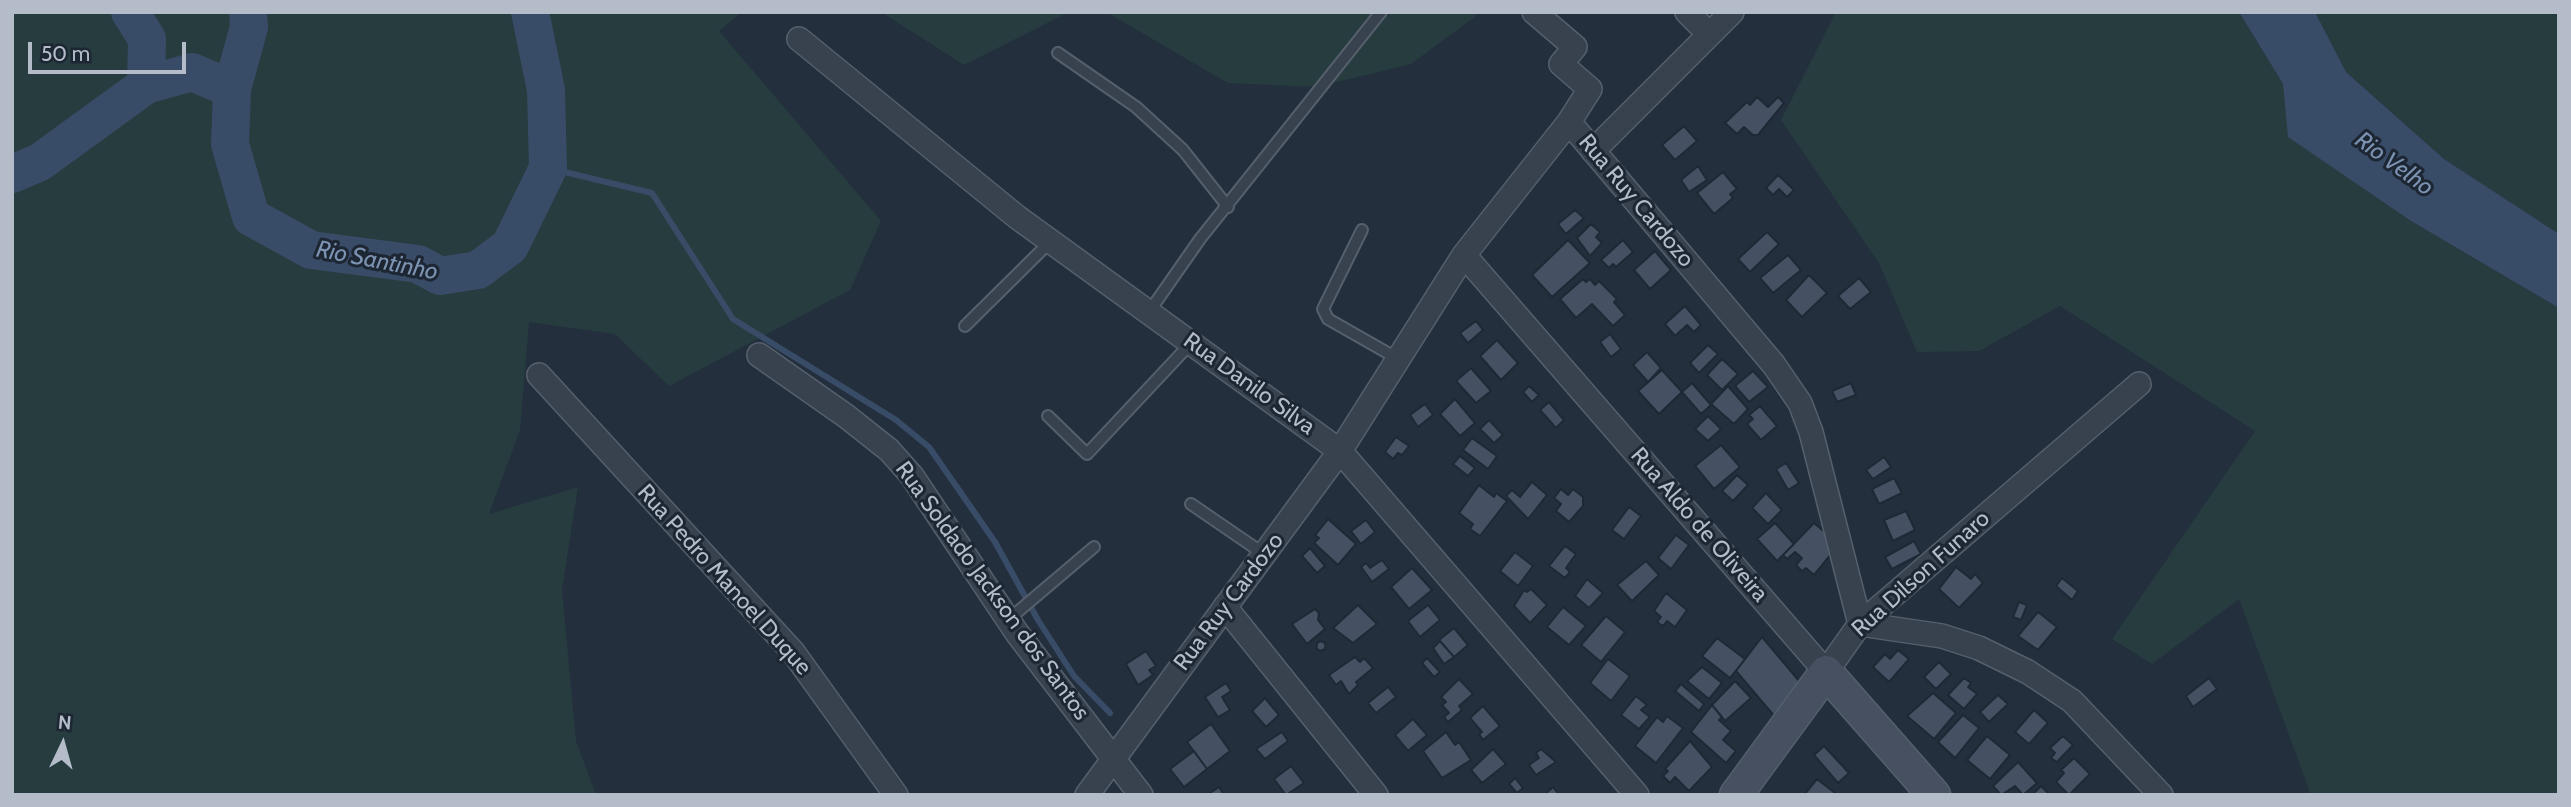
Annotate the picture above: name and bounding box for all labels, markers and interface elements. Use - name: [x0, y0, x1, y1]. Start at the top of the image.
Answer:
- scale bar: [32, 28, 189, 72]
- text: 50 m: [41, 41, 90, 66]
- water label: Rio Velho: [2349, 126, 2439, 202]
- street label: Rua Ruy Cardozo: [1572, 129, 1700, 273]
- water label: Rio Santinho: [314, 235, 440, 287]
- street label: Rua Danilo Silva: [1178, 327, 1320, 441]
- street label: Rua Aldo de Oliveira: [1625, 442, 1773, 608]
- street label: Rua Soldado Jackson dos Santos: [889, 457, 1095, 725]
- street label: Rua Pedro Manoel Duque: [631, 479, 817, 681]
- street label: Rua Dilson Funaro: [1847, 505, 1995, 643]
- street label: Rua Ruy Cardozo: [1168, 528, 1290, 676]
- north arrow: [28, 709, 98, 779]
- text: N: [57, 711, 73, 735]

